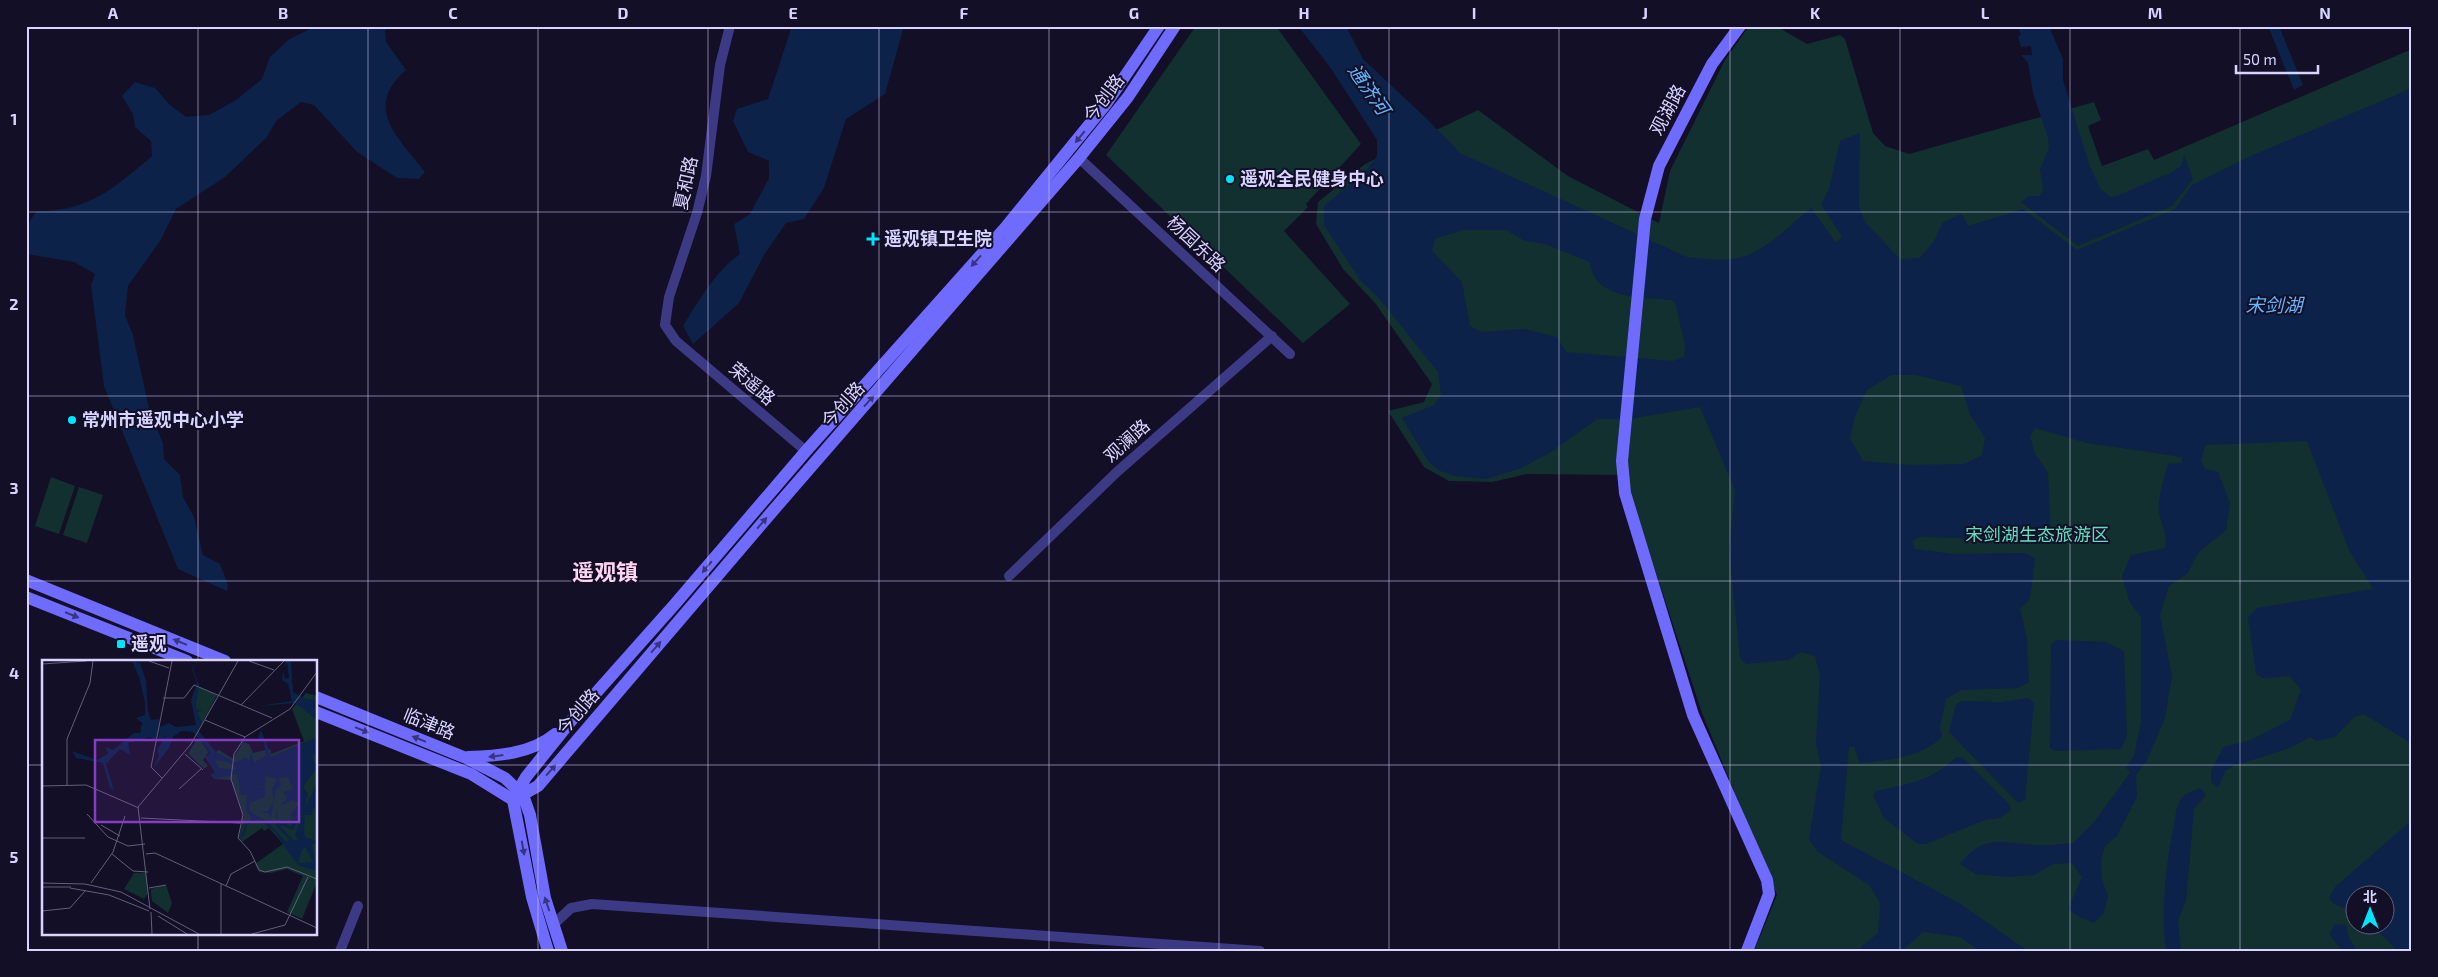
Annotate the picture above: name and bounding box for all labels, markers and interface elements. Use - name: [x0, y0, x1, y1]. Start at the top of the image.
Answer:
- text: A: [108, 3, 119, 22]
- text: B: [278, 3, 288, 22]
- text: C: [448, 3, 458, 22]
- text: D: [618, 3, 629, 22]
- text: E: [788, 3, 798, 22]
- text: F: [960, 3, 969, 22]
- text: G: [1129, 3, 1139, 22]
- text: H: [1298, 3, 1310, 22]
- text: I: [1472, 3, 1476, 22]
- text: J: [1642, 3, 1648, 22]
- text: K: [1810, 3, 1821, 22]
- text: L: [1981, 3, 1990, 22]
- text: M: [2148, 3, 2162, 22]
- text: N: [2319, 3, 2331, 22]
- scale bar: [2236, 42, 2318, 74]
- text: 50 m: [2243, 50, 2277, 68]
- water label: 通济河: [1344, 59, 1397, 122]
- street label: 今创路: [1078, 69, 1128, 126]
- street label: 观湖路: [1645, 81, 1690, 139]
- text: 1: [11, 109, 17, 128]
- one-way arrow: [1074, 130, 1085, 143]
- street label: 夏和路: [669, 154, 701, 211]
- place label: 遥观全民健身中心: [1240, 167, 1384, 189]
- marker: 遥观全民健身中心: [1224, 173, 1236, 185]
- street label: 杨园东路: [1163, 211, 1231, 276]
- place label: 遥观镇卫生院: [884, 227, 992, 249]
- marker: 遥观镇卫生院: [866, 232, 880, 246]
- one-way arrow: [970, 255, 981, 268]
- water label: 宋剑湖: [2245, 293, 2305, 316]
- text: 2: [9, 294, 19, 313]
- street label: 荣遥路: [725, 357, 780, 409]
- street label: 今创路: [816, 377, 868, 432]
- one-way arrow: [864, 395, 875, 408]
- place label: 常州市遥观中心小学: [82, 408, 244, 430]
- marker: 常州市遥观中心小学: [66, 414, 78, 426]
- street label: 观澜路: [1099, 414, 1154, 466]
- text: 3: [9, 478, 19, 497]
- one-way arrow: [756, 518, 768, 530]
- park label: 宋剑湖生态旅游区: [1965, 523, 2109, 545]
- district label: 遥观镇: [572, 558, 638, 584]
- one-way arrow: [701, 561, 712, 574]
- one-way arrow: [64, 612, 79, 619]
- place label: 遥观: [131, 632, 167, 654]
- marker: 遥观: [115, 638, 127, 650]
- one-way arrow: [173, 638, 187, 646]
- one-way arrow: [651, 640, 662, 653]
- inset map: [42, 660, 318, 934]
- text: 4: [9, 663, 19, 682]
- street label: 今创路: [551, 684, 603, 739]
- street label: 临津路: [400, 703, 459, 743]
- one-way arrow: [354, 727, 369, 734]
- one-way arrow: [411, 735, 426, 743]
- one-way arrow: [488, 752, 504, 760]
- one-way arrow: [545, 764, 556, 777]
- one-way arrow: [520, 840, 528, 856]
- text: 5: [10, 847, 19, 866]
- north arrow: [2346, 884, 2396, 934]
- text: 北: [2363, 888, 2377, 905]
- one-way arrow: [543, 897, 550, 912]

